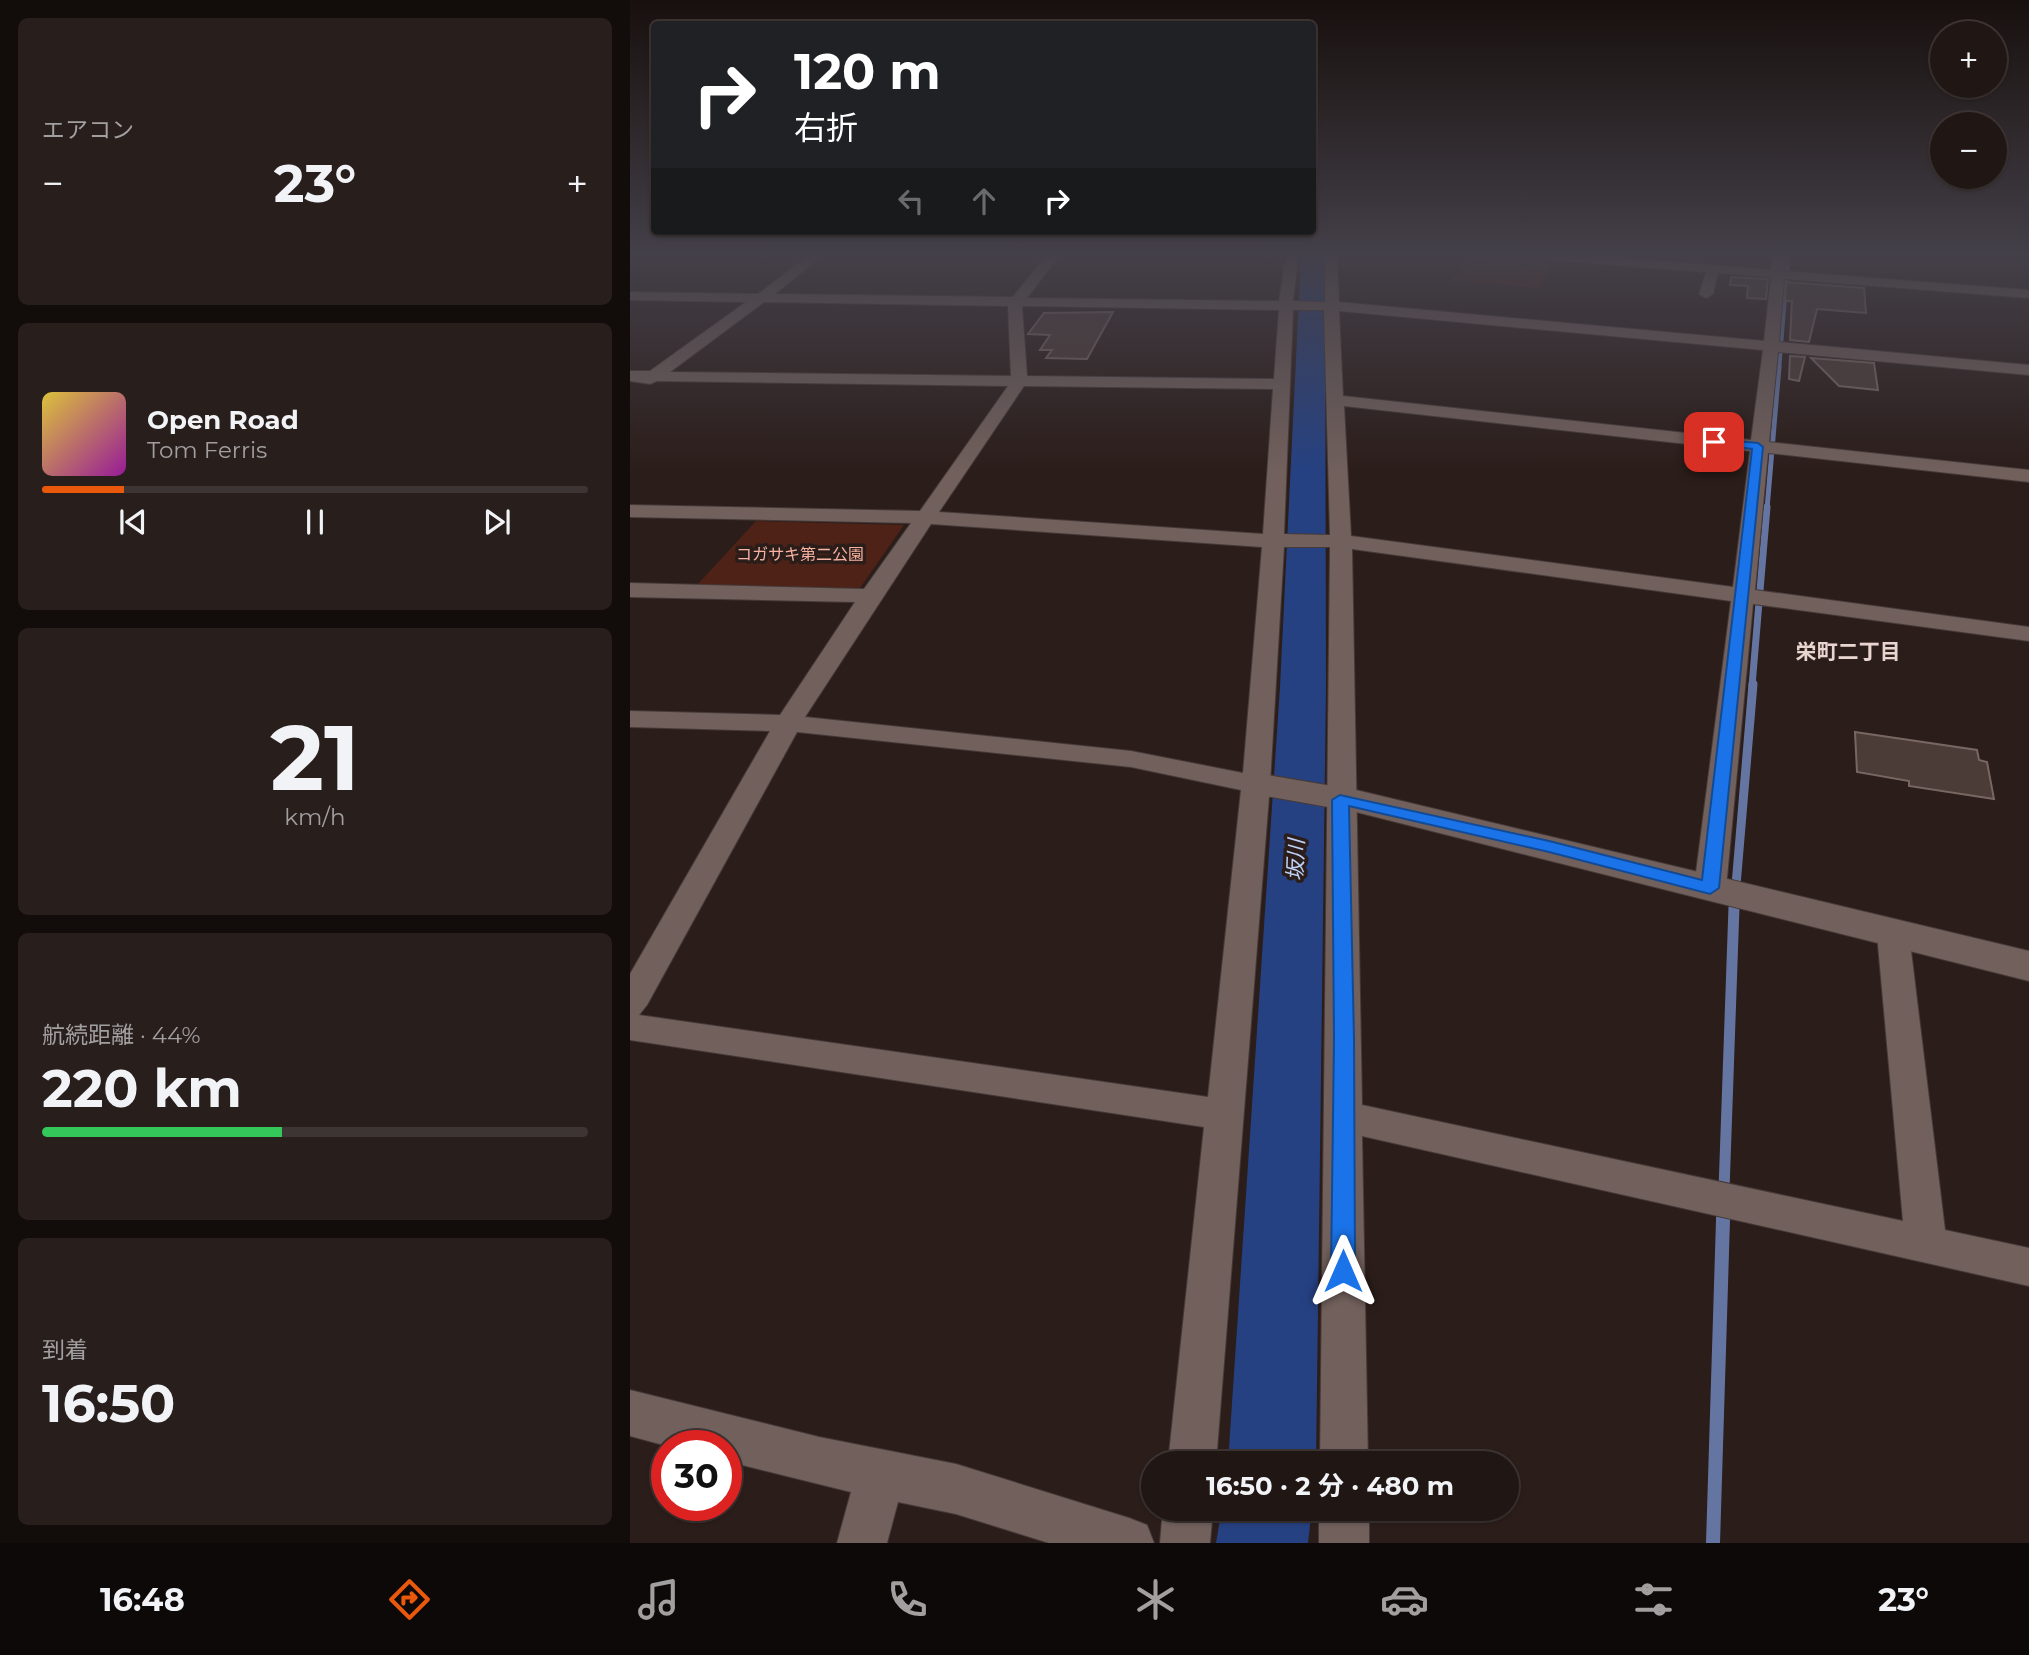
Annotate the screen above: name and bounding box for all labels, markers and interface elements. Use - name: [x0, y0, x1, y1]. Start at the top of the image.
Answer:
- map controls: [1930, 21, 2007, 189]
- button: +: [1930, 21, 2007, 98]
- text: 120 m: [794, 42, 941, 101]
- icon: right: [679, 49, 770, 140]
- text: 右折: [794, 108, 858, 147]
- button: −: [1930, 112, 2007, 189]
- text: エアコン: [42, 116, 134, 144]
- text: 23°: [274, 152, 356, 215]
- text: −: [42, 160, 64, 207]
- text: +: [566, 160, 588, 207]
- icon: left: [892, 182, 930, 220]
- icon: ahead: [965, 182, 1003, 220]
- icon: right: [1038, 182, 1076, 220]
- text: Open Road: [147, 404, 299, 436]
- pin: [1684, 412, 1744, 472]
- icon: arrive: [1695, 423, 1733, 461]
- text: Tom Ferris: [147, 436, 267, 464]
- icon: previous: [114, 503, 152, 541]
- icon: pause: [296, 503, 334, 541]
- icon: next: [478, 503, 516, 541]
- park label: コガサキ第二公園: [736, 545, 864, 564]
- district label: 栄町二丁目: [1796, 639, 1901, 664]
- text: 21: [270, 702, 360, 813]
- text: km/h: [284, 803, 346, 831]
- water label: 坂川: [1282, 837, 1309, 881]
- text: 航続距離 · 44%: [42, 1021, 201, 1049]
- text: 220 km: [42, 1057, 242, 1120]
- position arrow: [1306, 1234, 1380, 1308]
- text: 到着: [42, 1336, 88, 1364]
- text: 16:50: [42, 1372, 175, 1435]
- speed limit sign: 30: [651, 1430, 742, 1521]
- text: 16:50 · 2 分 · 480 m: [1206, 1470, 1454, 1502]
- icon: directions: [385, 1575, 434, 1624]
- icon: music: [634, 1575, 683, 1624]
- icon: phone: [883, 1575, 932, 1624]
- icon: climate: [1131, 1575, 1180, 1624]
- icon: car: [1380, 1575, 1429, 1624]
- icon: filters: [1629, 1575, 1678, 1624]
- text: 16:48: [100, 1580, 185, 1619]
- text: 23°: [1878, 1580, 1929, 1619]

